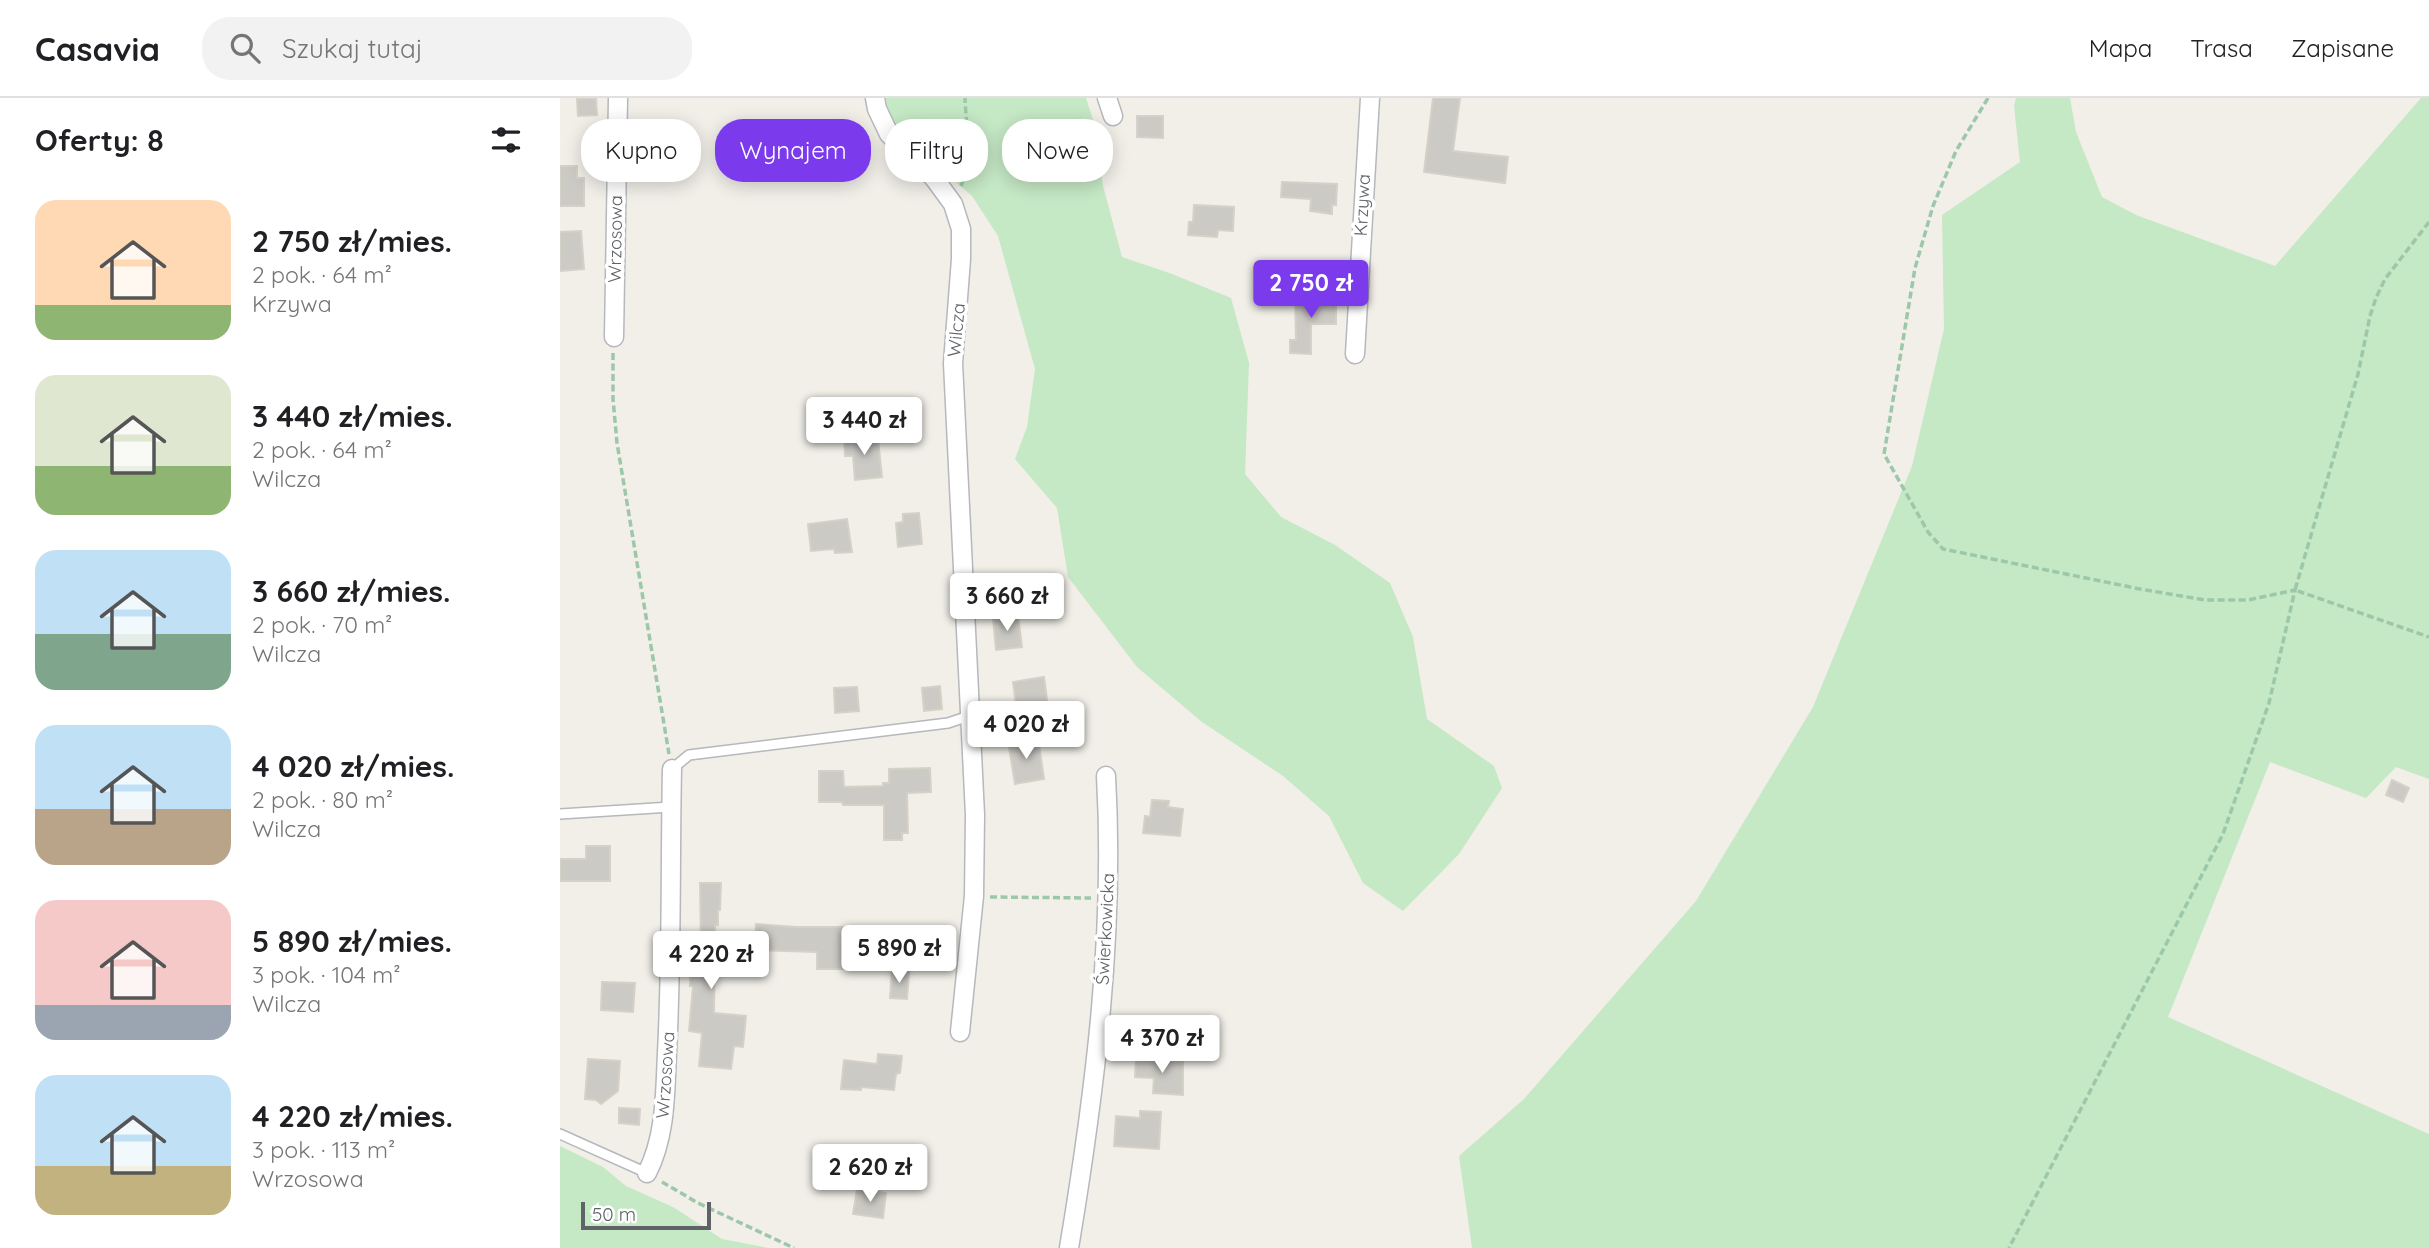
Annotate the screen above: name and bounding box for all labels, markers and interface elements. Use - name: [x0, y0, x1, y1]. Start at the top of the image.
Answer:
- search box: [202, 17, 692, 80]
- text: Casavia: [35, 28, 160, 69]
- icon: search: [226, 29, 264, 67]
- text: Szukaj tutaj: [282, 32, 423, 65]
- text: Mapa: [2089, 33, 2152, 63]
- text: Trasa: [2190, 33, 2253, 63]
- text: Zapisane: [2291, 33, 2394, 63]
- chip: Kupno: [581, 119, 701, 182]
- chip: Wynajem: [715, 119, 871, 182]
- chip: Filtry: [885, 119, 988, 182]
- chip: Nowe: [1002, 119, 1113, 182]
- text: Oferty: 8: [35, 121, 164, 159]
- icon: filters: [487, 121, 525, 159]
- street label: Krzywa: [1349, 173, 1375, 237]
- street label: Wrzosowa: [603, 195, 627, 283]
- text: 2 750 zł/mies.: [252, 222, 452, 260]
- icon: home: [91, 228, 175, 312]
- text: 2 pok. · 64 m²: [252, 260, 392, 289]
- pin: 2 750 zł: [1239, 260, 1383, 320]
- text: 2 750 zł: [1269, 268, 1353, 297]
- text: Krzywa: [252, 289, 332, 318]
- street label: Wilcza: [942, 302, 970, 358]
- text: 3 440 zł/mies.: [252, 397, 453, 435]
- pin: 3 440 zł: [792, 398, 936, 457]
- icon: home: [91, 403, 175, 487]
- text: 3 440 zł: [822, 405, 906, 434]
- text: 2 pok. · 64 m²: [252, 435, 392, 464]
- text: Wilcza: [252, 464, 321, 493]
- text: 3 660 zł/mies.: [252, 572, 451, 610]
- pin: 3 660 zł: [935, 574, 1079, 633]
- icon: home: [91, 578, 175, 662]
- text: 3 660 zł: [966, 581, 1048, 610]
- text: 2 pok. · 70 m²: [252, 610, 392, 639]
- text: Wilcza: [252, 639, 321, 668]
- pin: 4 020 zł: [954, 702, 1098, 761]
- text: 4 020 zł: [983, 709, 1069, 738]
- text: 4 020 zł/mies.: [252, 747, 454, 785]
- icon: home: [91, 753, 175, 837]
- text: 2 pok. · 80 m²: [252, 785, 393, 814]
- text: Wilcza: [252, 814, 321, 843]
- street label: Świerkowicka: [1091, 873, 1119, 985]
- text: 5 890 zł/mies.: [252, 922, 452, 960]
- pin: 5 890 zł: [827, 926, 971, 985]
- icon: home: [91, 928, 175, 1012]
- pin: 4 220 zł: [639, 932, 783, 991]
- text: 5 890 zł: [857, 933, 941, 962]
- text: 4 220 zł: [669, 939, 753, 968]
- text: 3 pok. · 104 m²: [252, 960, 401, 989]
- text: Wilcza: [252, 989, 321, 1018]
- pin: 4 370 zł: [1090, 1016, 1234, 1075]
- text: 4 370 zł: [1121, 1023, 1203, 1052]
- street label: Wrzosowa: [650, 1031, 680, 1119]
- text: 4 220 zł/mies.: [252, 1097, 453, 1135]
- icon: home: [91, 1103, 175, 1187]
- text: 3 pok. · 113 m²: [252, 1135, 395, 1164]
- pin: 2 620 zł: [798, 1144, 942, 1204]
- text: 2 620 zł: [828, 1152, 912, 1181]
- text: Wrzosowa: [252, 1164, 364, 1193]
- scale bar: [581, 1199, 710, 1231]
- text: 50 m: [592, 1202, 636, 1226]

